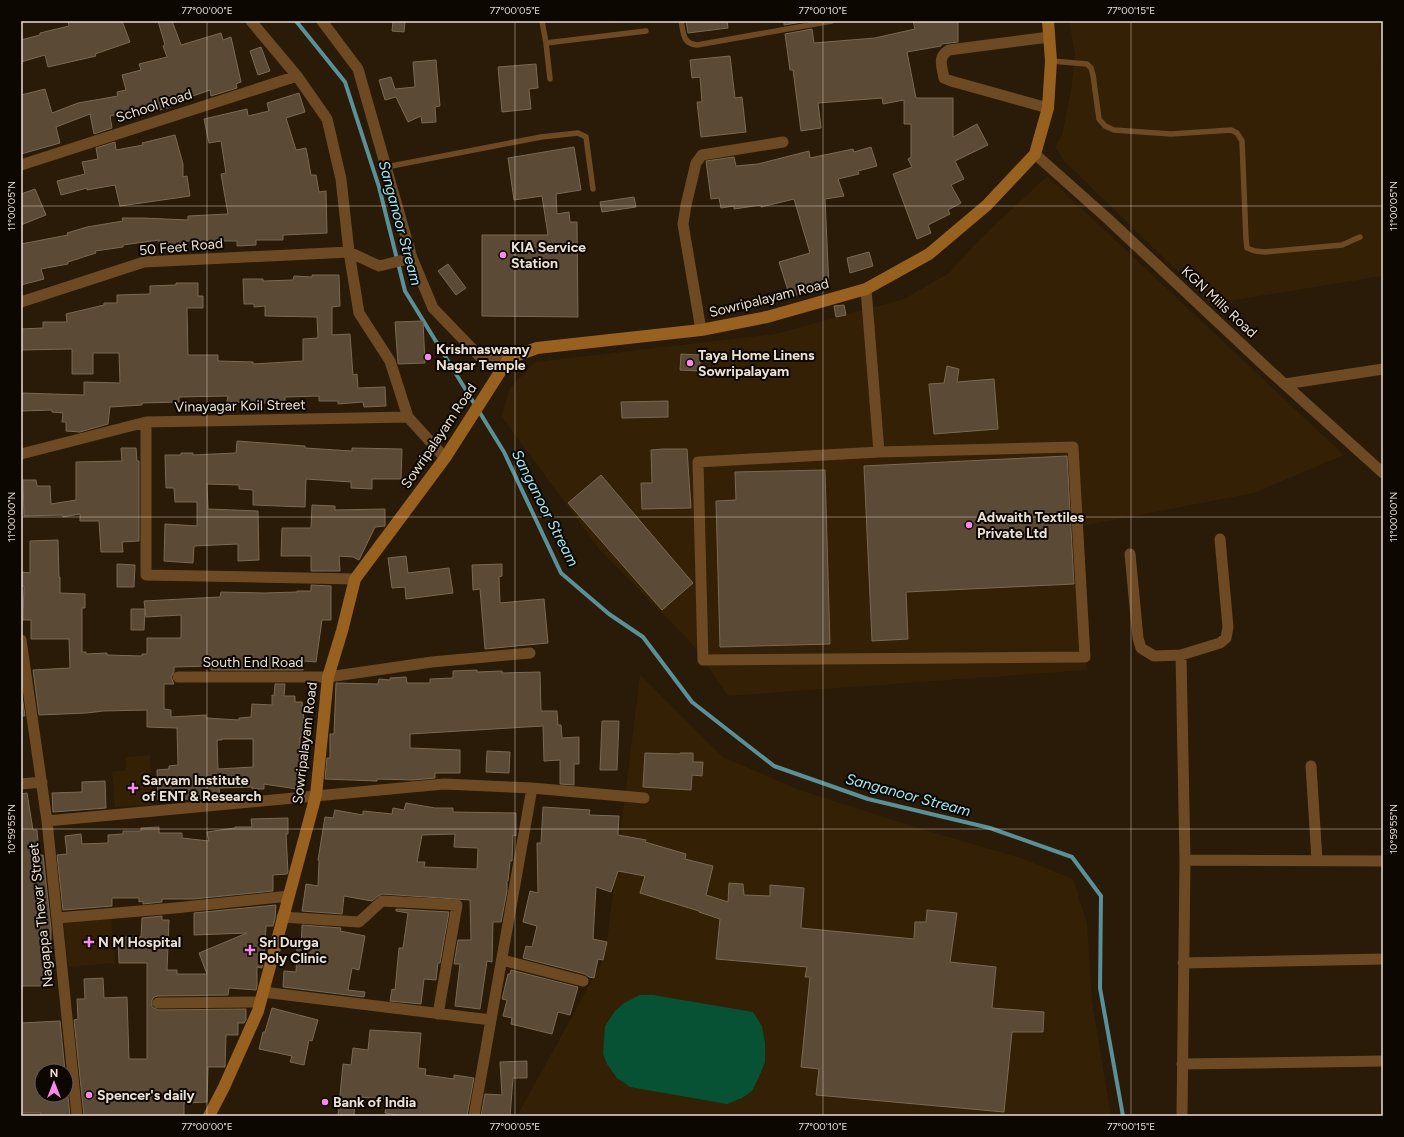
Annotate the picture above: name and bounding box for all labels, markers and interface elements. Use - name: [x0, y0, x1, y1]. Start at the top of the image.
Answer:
- text: 77°00'00"E: [181, 4, 233, 17]
- text: 77°00'05"E: [490, 4, 540, 17]
- text: 77°00'10"E: [799, 4, 848, 17]
- text: 77°00'15"E: [1107, 4, 1155, 17]
- street label: School Road: [114, 86, 194, 126]
- water label: Sanganoor Stream: [375, 159, 425, 288]
- text: 11°00'05"N: [5, 181, 18, 231]
- text: 11°00'05"N: [1387, 181, 1400, 231]
- street label: 50 Feet Road: [138, 235, 224, 259]
- place label: KIA Service Station: [511, 239, 586, 272]
- marker: KIA Service Station: [498, 250, 508, 260]
- street label: KGN Mills Road: [1178, 263, 1260, 341]
- street label: Sowripalayam Road: [707, 275, 831, 321]
- place label: Krishnaswamy Nagar Temple: [436, 341, 531, 374]
- place label: Taya Home Linens Sowripalayam: [698, 347, 815, 380]
- marker: Krishnaswamy Nagar Temple: [423, 352, 433, 362]
- marker: Taya Home Linens Sowripalayam: [685, 358, 695, 368]
- street label: Sowripalayam Road: [398, 380, 480, 492]
- street label: Vinayagar Koil Street: [174, 396, 306, 416]
- water label: Sanganoor Stream: [508, 447, 582, 570]
- text: 11°00'00"N: [5, 492, 18, 542]
- text: 11°00'00"N: [1387, 492, 1400, 542]
- place label: Adwaith Textiles Private Ltd: [977, 509, 1084, 542]
- marker: Adwaith Textiles Private Ltd: [964, 520, 974, 530]
- street label: South End Road: [202, 654, 304, 671]
- street label: Sowripalayam Road: [289, 681, 321, 805]
- water label: Sanganoor Stream: [844, 770, 973, 820]
- place label: Sarvam Institute of ENT & Research: [142, 772, 261, 805]
- marker: Sarvam Institute of ENT & Research: [127, 782, 139, 794]
- text: 10°59'55"N: [5, 804, 18, 854]
- text: 10°59'55"N: [1387, 804, 1400, 854]
- street label: Nagappa Thevar Street: [25, 842, 57, 988]
- place label: N M Hospital: [98, 934, 181, 951]
- place label: Sri Durga Poly Clinic: [259, 934, 327, 967]
- marker: N M Hospital: [83, 936, 95, 948]
- marker: Sri Durga Poly Clinic: [244, 944, 256, 956]
- north arrow: [34, 1063, 74, 1103]
- text: N: [50, 1067, 58, 1080]
- place label: Spencer's daily: [97, 1087, 196, 1104]
- marker: Spencer's daily: [84, 1090, 94, 1100]
- place label: Bank of India: [333, 1094, 416, 1111]
- marker: Bank of India: [320, 1097, 330, 1107]
- text: 77°00'00"E: [181, 1120, 233, 1133]
- text: 77°00'05"E: [490, 1120, 540, 1133]
- text: 77°00'10"E: [799, 1120, 848, 1133]
- text: 77°00'15"E: [1107, 1120, 1155, 1133]

